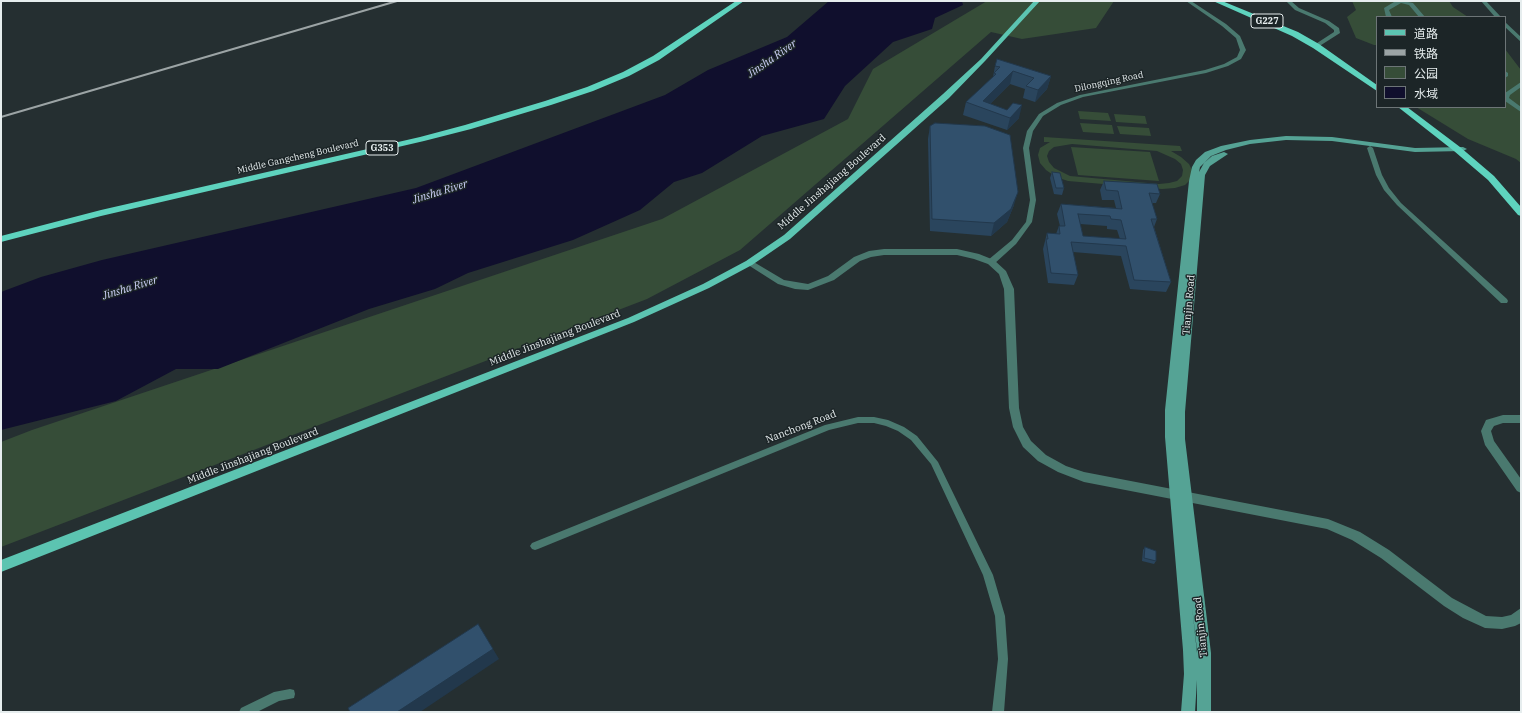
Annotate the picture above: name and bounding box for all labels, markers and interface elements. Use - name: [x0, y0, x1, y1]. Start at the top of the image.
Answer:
- road number: G227: [1251, 14, 1283, 28]
- legend: [1376, 16, 1506, 108]
- text: 道路: [1414, 26, 1438, 41]
- water label: Jinsha River: [745, 37, 799, 81]
- text: 铁路: [1414, 46, 1438, 61]
- text: 公园: [1414, 66, 1438, 81]
- street label: Dilongqing Road: [1074, 69, 1144, 95]
- text: 水域: [1414, 86, 1438, 101]
- street label: Middle Jinshajiang Boulevard: [776, 132, 888, 232]
- street label: Middle Gangcheng Boulevard: [236, 138, 360, 176]
- road number: G353: [366, 141, 398, 155]
- water label: Jinsha River: [411, 177, 469, 207]
- water label: Jinsha River: [101, 273, 159, 303]
- street label: Tianjin Road: [1180, 274, 1198, 336]
- street label: Middle Jinshajiang Boulevard: [488, 307, 622, 369]
- street label: Nanchong Road: [764, 408, 838, 446]
- street label: Middle Jinshajiang Boulevard: [186, 425, 320, 487]
- street label: Tianjin Road: [1192, 596, 1210, 658]

